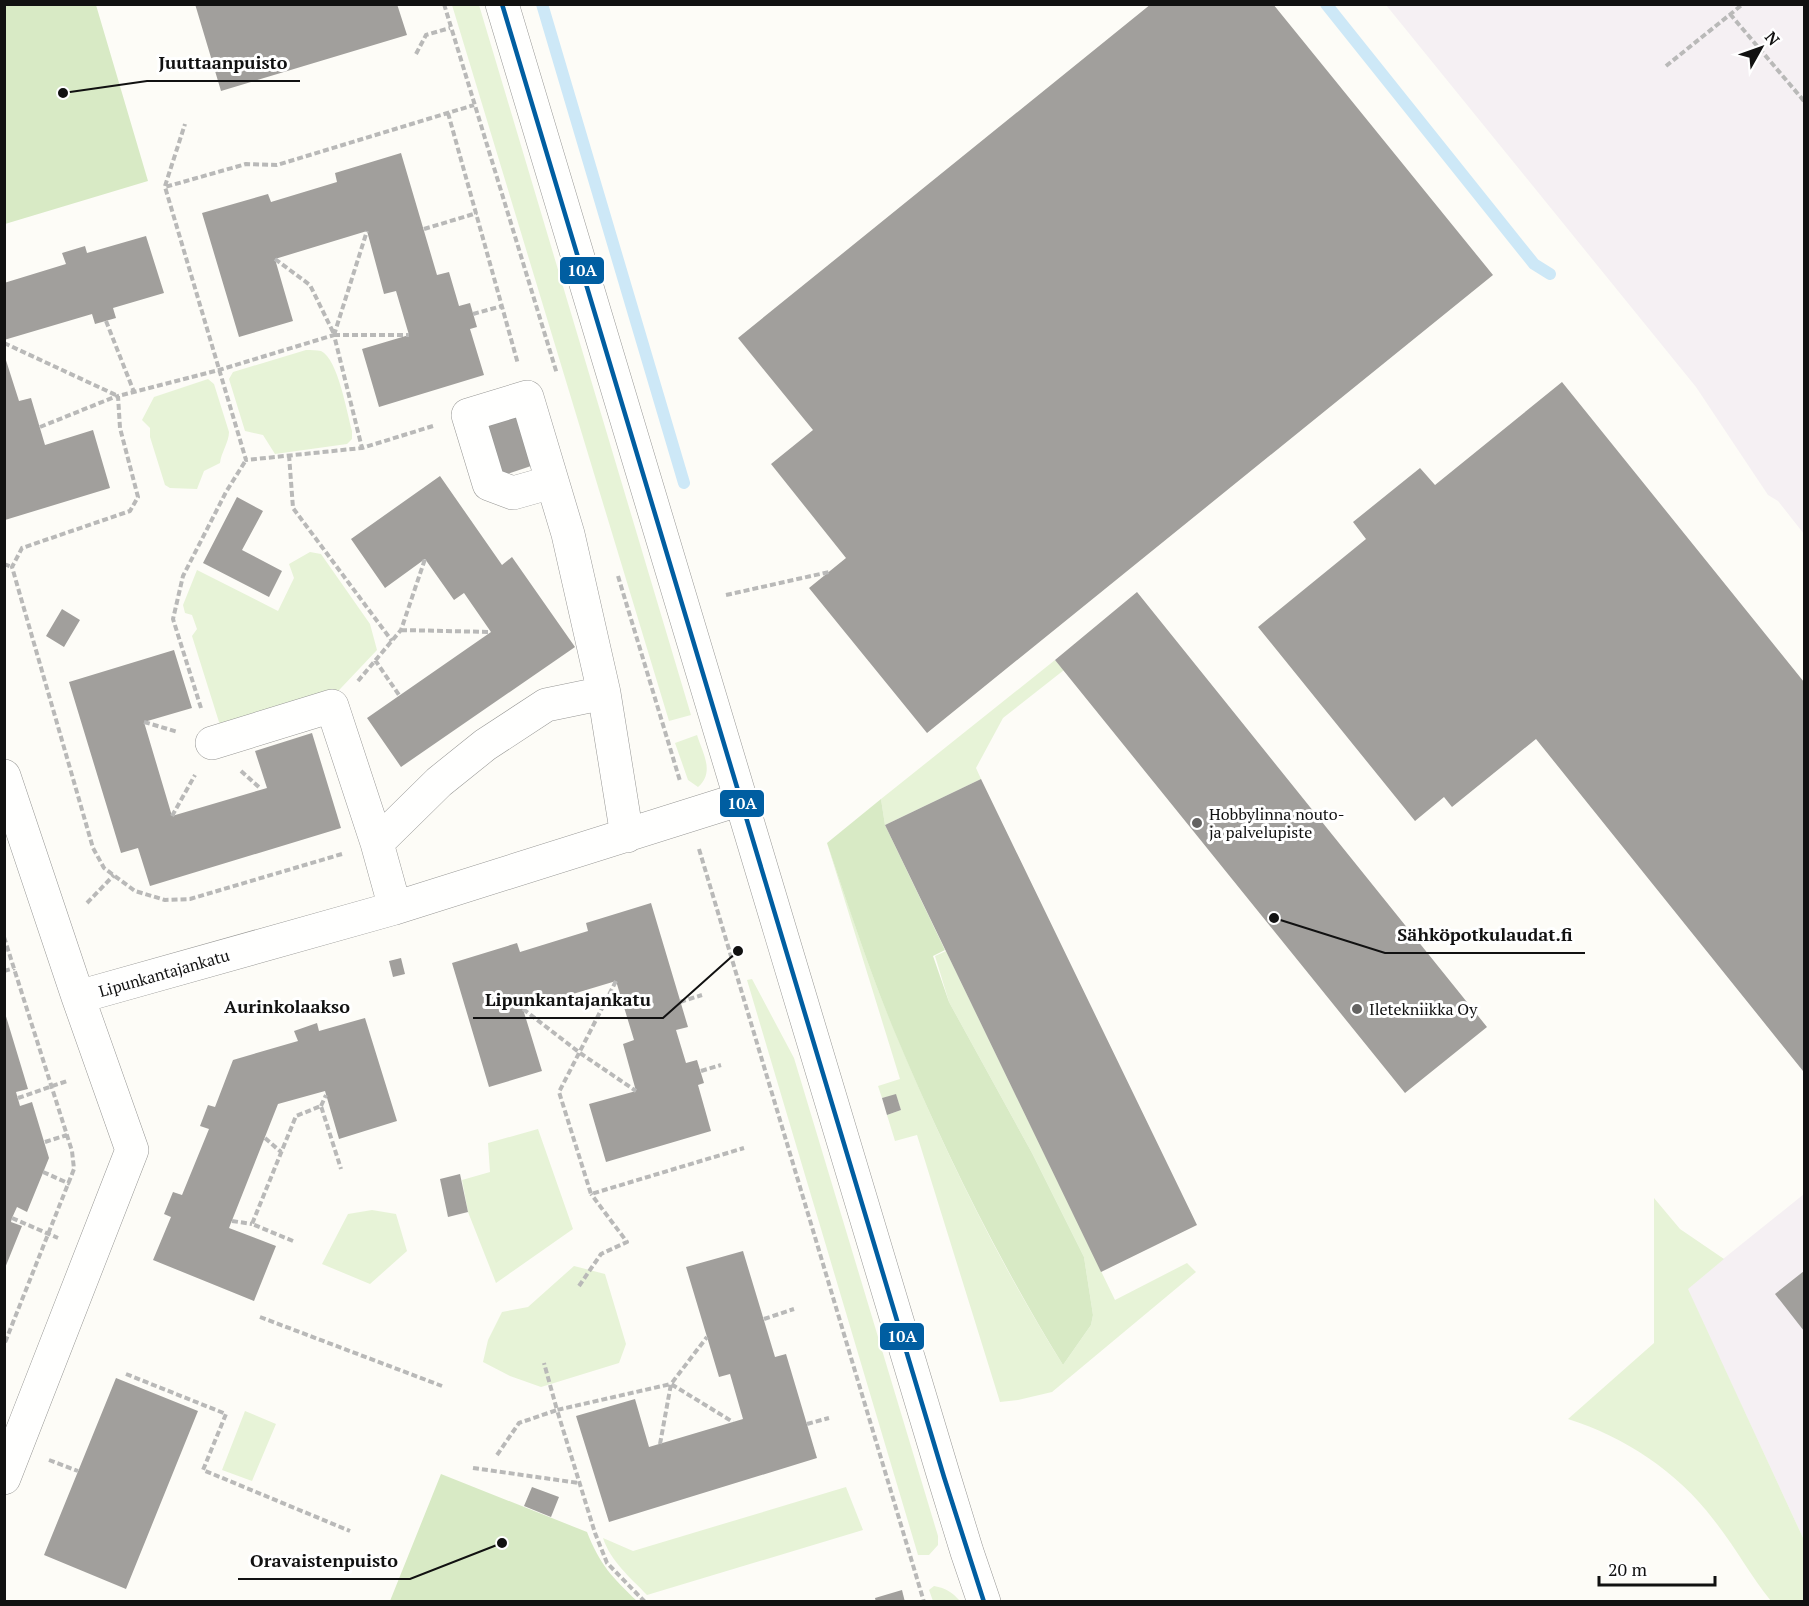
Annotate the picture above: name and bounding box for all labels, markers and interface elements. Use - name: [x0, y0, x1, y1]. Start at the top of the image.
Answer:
- north arrow: [1731, 18, 1791, 78]
- text: N: [1760, 27, 1785, 50]
- callout: Juuttaanpuisto: [147, 45, 300, 81]
- text: Juuttaanpuisto: [159, 50, 288, 74]
- line badge: 10A: [559, 256, 605, 285]
- text: 10A: [567, 259, 597, 281]
- line badge: 10A: [719, 789, 765, 818]
- text: 10A: [727, 792, 757, 814]
- place label: Hobbylinna nouto- ja palvelupiste: [1209, 803, 1344, 843]
- marker: Hobbylinna nouto- ja palvelupiste: [1190, 816, 1204, 830]
- callout: Sähköpotkulaudat.fi: [1385, 917, 1585, 953]
- text: Sähköpotkulaudat.fi: [1397, 922, 1573, 946]
- street label: Lipunkantajankatu: [96, 944, 232, 1002]
- callout: Lipunkantajankatu: [473, 982, 663, 1018]
- text: Lipunkantajankatu: [485, 987, 651, 1011]
- district label: Aurinkolaakso: [224, 994, 350, 1018]
- place label: Iletekniikka Oy: [1369, 998, 1478, 1020]
- marker: Iletekniikka Oy: [1350, 1002, 1364, 1016]
- line badge: 10A: [879, 1322, 925, 1351]
- text: 10A: [887, 1325, 917, 1347]
- callout: Oravaistenpuisto: [238, 1543, 410, 1579]
- text: Oravaistenpuisto: [250, 1548, 398, 1572]
- scale bar: [1599, 1549, 1714, 1587]
- text: 20 m: [1608, 1557, 1648, 1581]

